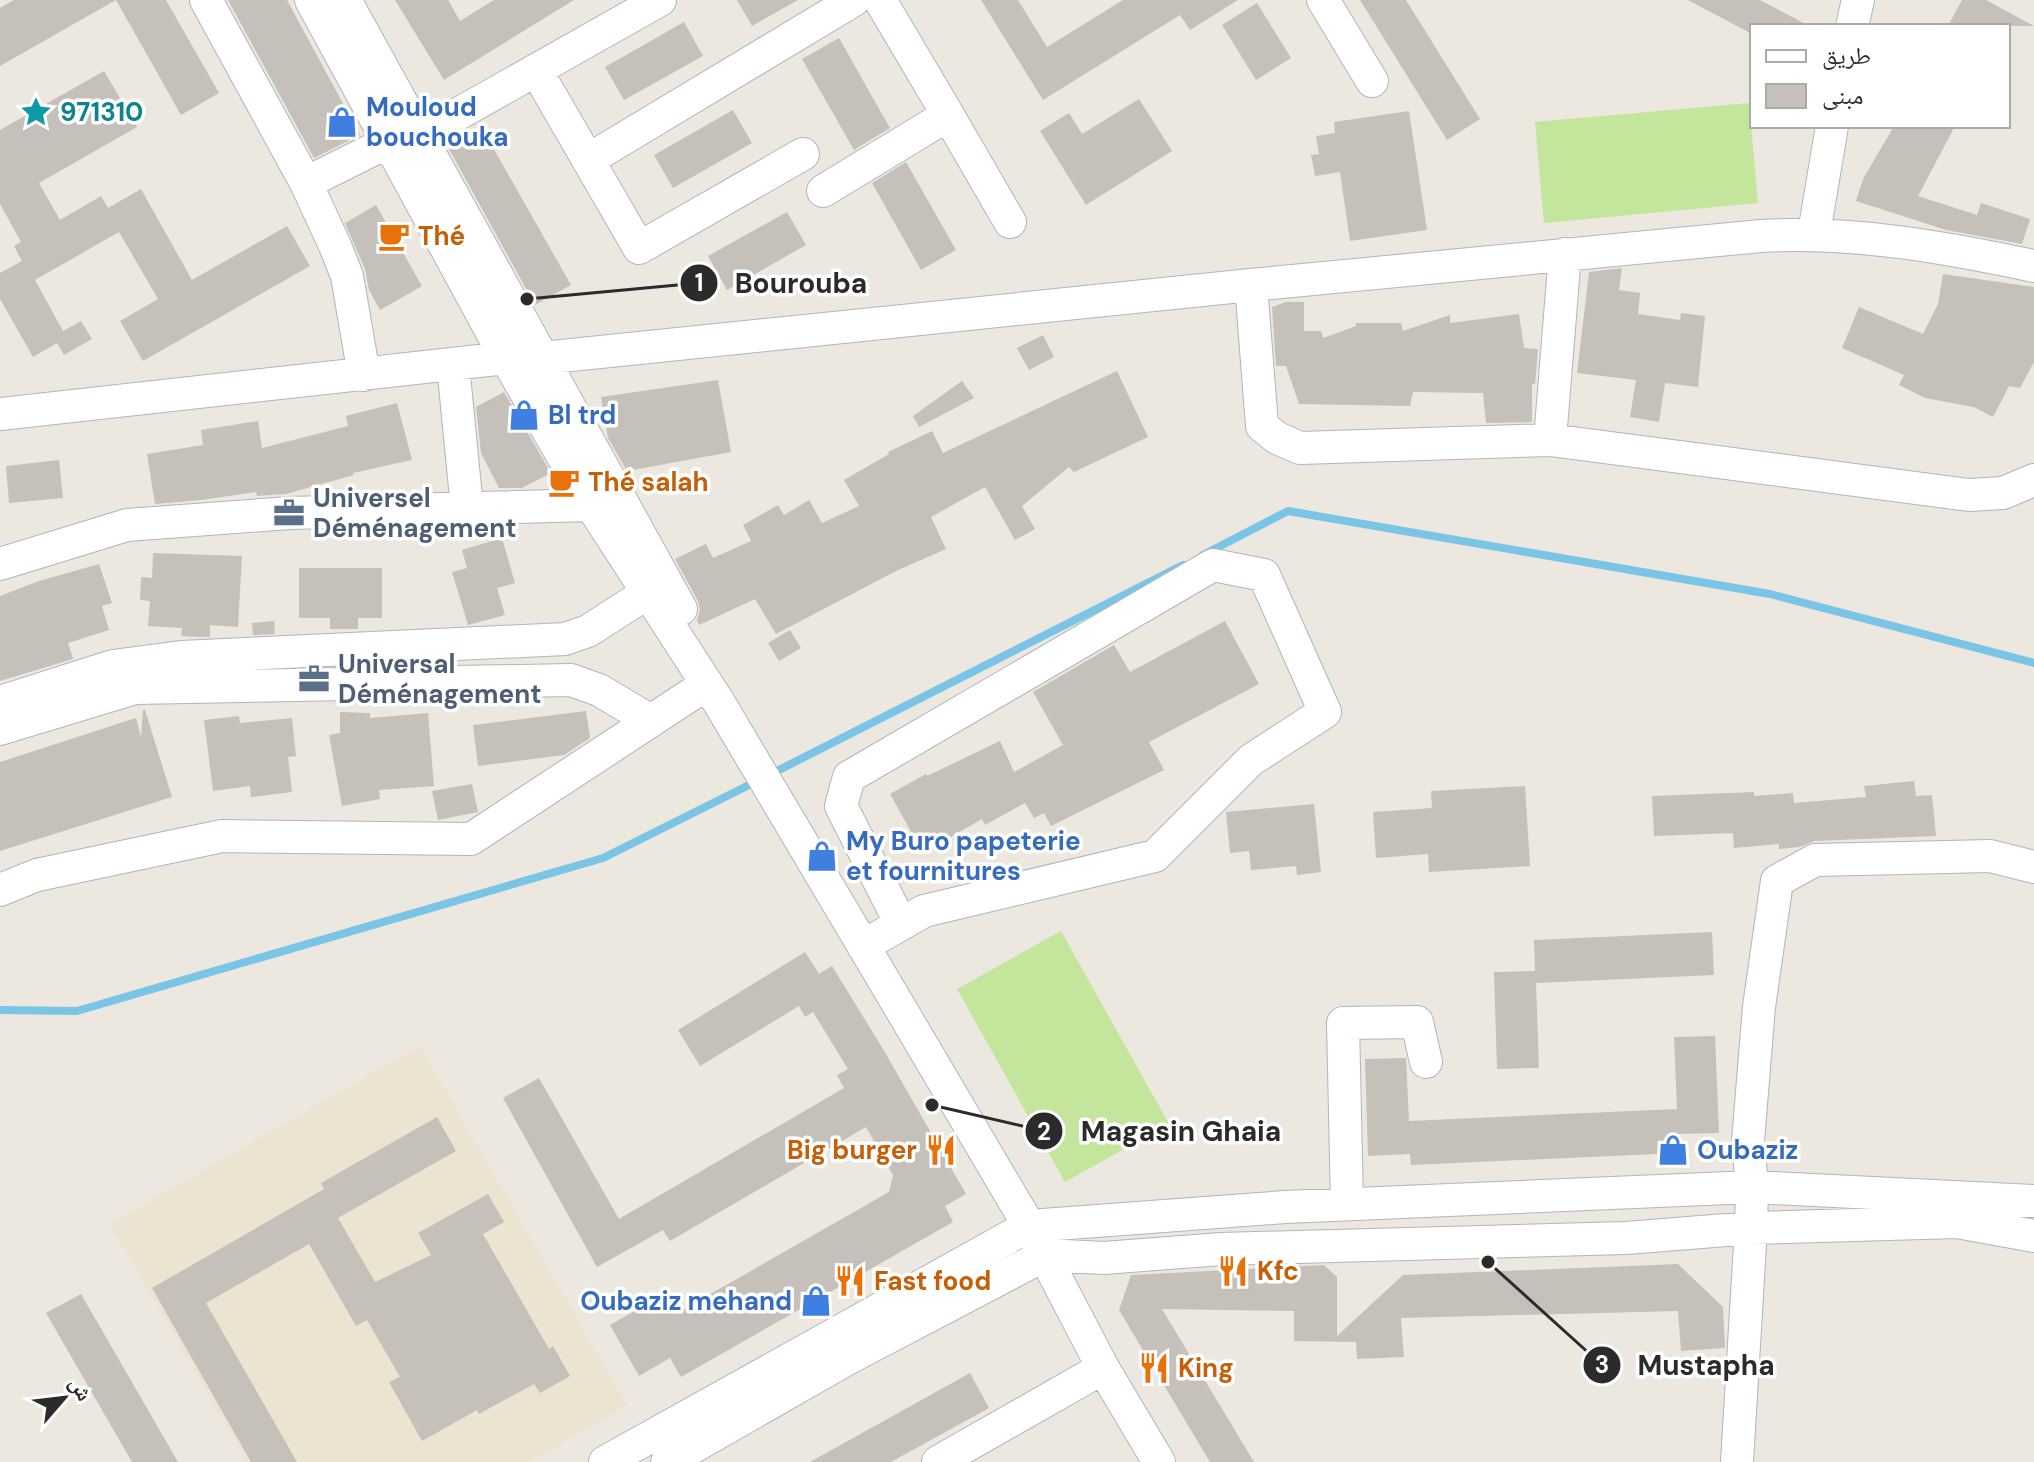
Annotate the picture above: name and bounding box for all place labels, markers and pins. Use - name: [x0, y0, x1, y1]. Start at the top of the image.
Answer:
- place label: Mouloud bouchouka: [366, 90, 508, 154]
- place icon: 971310: [19, 95, 53, 129]
- place label: 971310: [60, 95, 143, 129]
- shop icon: Mouloud bouchouka: [325, 105, 359, 139]
- cafe icon: Thé: [377, 219, 411, 253]
- place label: Thé: [418, 219, 465, 253]
- callout: Bourouba: [679, 257, 884, 309]
- shop icon: Bl trd: [507, 398, 541, 432]
- place label: Bl trd: [548, 398, 616, 432]
- cafe icon: Thé salah: [547, 465, 581, 499]
- place label: Thé salah: [588, 465, 709, 499]
- place label: Universel Déménagement: [313, 481, 516, 545]
- office icon: Universel Déménagement: [272, 496, 306, 530]
- place label: Universal Déménagement: [338, 647, 541, 711]
- office icon: Universal Déménagement: [297, 662, 331, 696]
- place label: My Buro papeterie et fournitures: [846, 824, 1081, 888]
- shop icon: My Buro papeterie et fournitures: [805, 839, 839, 873]
- callout: Magasin Ghaia: [1024, 1105, 1297, 1157]
- place label: Big burger: [787, 1133, 917, 1167]
- restaurant icon: Big burger: [924, 1133, 958, 1167]
- shop icon: Oubaziz: [1656, 1133, 1690, 1167]
- place label: Oubaziz: [1697, 1133, 1798, 1167]
- restaurant icon: Kfc: [1216, 1254, 1250, 1288]
- place label: Kfc: [1257, 1254, 1299, 1288]
- restaurant icon: Fast food: [833, 1264, 867, 1298]
- place label: Fast food: [874, 1264, 991, 1298]
- place label: Oubaziz mehand: [580, 1284, 792, 1318]
- shop icon: Oubaziz mehand: [799, 1284, 833, 1318]
- callout: Mustapha: [1582, 1339, 1791, 1391]
- restaurant icon: King: [1137, 1351, 1171, 1385]
- place label: King: [1178, 1351, 1234, 1385]

